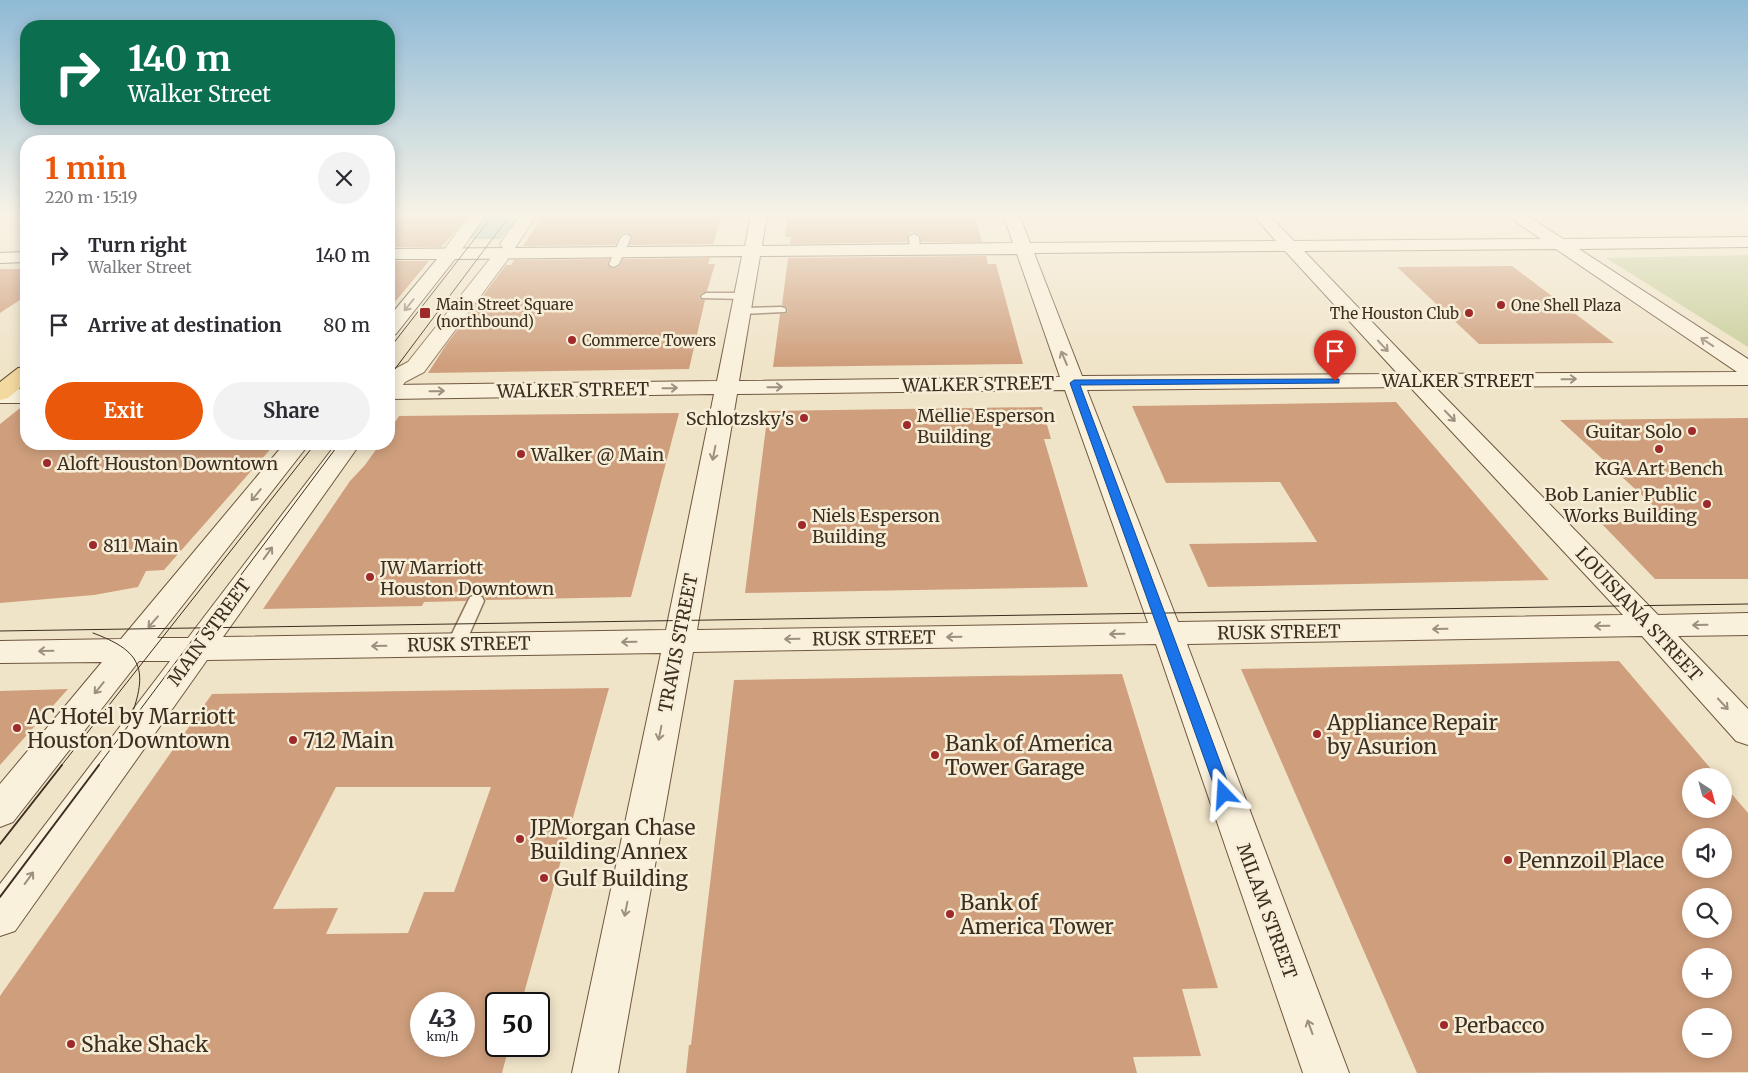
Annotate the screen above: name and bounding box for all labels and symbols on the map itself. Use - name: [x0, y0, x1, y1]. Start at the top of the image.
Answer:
- place label: Main Street Square (northbound): [436, 295, 574, 331]
- place label: One Shell Plaza: [1511, 296, 1621, 315]
- one-way arrow: [403, 298, 414, 311]
- marker: One Shell Plaza: [1495, 299, 1507, 311]
- place label: The Houston Club: [1330, 304, 1459, 323]
- marker: Main Street Square (northbound): [418, 306, 432, 320]
- marker: The Houston Club: [1463, 307, 1475, 319]
- pin: [1314, 330, 1356, 381]
- place label: Commerce Towers: [582, 331, 716, 350]
- marker: Commerce Towers: [566, 334, 578, 346]
- one-way arrow: [1701, 337, 1715, 347]
- one-way arrow: [1377, 340, 1389, 353]
- one-way arrow: [1059, 350, 1068, 365]
- street label: WALKER STREET: [1381, 369, 1535, 392]
- street label: WALKER STREET: [901, 371, 1055, 397]
- one-way arrow: [1561, 374, 1577, 384]
- street label: WALKER STREET: [496, 377, 650, 403]
- one-way arrow: [766, 382, 782, 392]
- one-way arrow: [662, 383, 678, 393]
- one-way arrow: [429, 386, 445, 396]
- place label: Mellie Esperson Building: [917, 404, 1055, 448]
- place label: Schlotzsky's: [686, 407, 794, 430]
- one-way arrow: [1443, 410, 1456, 422]
- marker: Schlotzsky's: [798, 412, 810, 424]
- marker: Mellie Esperson Building: [901, 419, 913, 431]
- place label: Guitar Solo: [1586, 420, 1682, 443]
- marker: Guitar Solo: [1686, 425, 1698, 437]
- place label: Walker @ Main: [530, 443, 664, 466]
- marker: KGA Art Bench: [1653, 443, 1665, 455]
- one-way arrow: [708, 444, 718, 460]
- marker: Walker @ Main: [515, 448, 527, 460]
- place label: Aloft Houston Downtown: [56, 452, 278, 475]
- marker: Aloft Houston Downtown: [41, 457, 53, 469]
- place label: KGA Art Bench: [1595, 457, 1724, 480]
- place label: Bob Lanier Public Works Building: [1545, 483, 1697, 527]
- one-way arrow: [250, 488, 261, 501]
- marker: Bob Lanier Public Works Building: [1701, 498, 1713, 510]
- place label: Niels Esperson Building: [812, 504, 940, 548]
- marker: Niels Esperson Building: [796, 519, 808, 531]
- place label: 811 Main: [103, 534, 179, 557]
- marker: 811 Main: [87, 539, 99, 551]
- street label: LOUISIANA STREET: [1571, 542, 1708, 686]
- one-way arrow: [262, 547, 273, 560]
- place label: JW Marriott Houston Downtown: [379, 556, 554, 600]
- marker: JW Marriott Houston Downtown: [364, 571, 376, 583]
- street label: TRAVIS STREET: [653, 571, 703, 714]
- street label: MAIN STREET: [162, 574, 256, 690]
- one-way arrow: [148, 615, 159, 628]
- street label: RUSK STREET: [1217, 619, 1341, 645]
- one-way arrow: [1692, 620, 1708, 630]
- one-way arrow: [1595, 622, 1611, 631]
- one-way arrow: [1432, 624, 1448, 634]
- street label: RUSK STREET: [812, 625, 936, 651]
- one-way arrow: [1109, 629, 1126, 639]
- street label: RUSK STREET: [407, 631, 531, 657]
- one-way arrow: [947, 632, 963, 642]
- one-way arrow: [784, 634, 800, 644]
- one-way arrow: [621, 637, 638, 647]
- one-way arrow: [371, 641, 388, 651]
- one-way arrow: [38, 646, 54, 656]
- one-way arrow: [94, 681, 105, 694]
- one-way arrow: [1718, 698, 1729, 711]
- place label: AC Hotel by Marriott Houston Downtown: [26, 703, 235, 754]
- place label: Appliance Repair by Asurion: [1326, 709, 1498, 760]
- marker: AC Hotel by Marriott Houston Downtown: [11, 722, 23, 734]
- one-way arrow: [655, 724, 665, 740]
- place label: 712 Main: [303, 727, 394, 754]
- marker: Appliance Repair by Asurion: [1311, 728, 1323, 740]
- place label: Bank of America Tower Garage: [945, 730, 1113, 781]
- marker: 712 Main: [287, 734, 299, 746]
- marker: Bank of America Tower Garage: [929, 749, 941, 761]
- position arrow: [1197, 767, 1249, 819]
- north arrow: [1682, 768, 1732, 818]
- place label: JPMorgan Chase Building Annex: [529, 814, 695, 865]
- marker: JPMorgan Chase Building Annex: [514, 833, 526, 845]
- street label: MILAM STREET: [1232, 840, 1302, 982]
- place label: Pennzoil Place: [1518, 847, 1664, 874]
- marker: Pennzoil Place: [1502, 854, 1514, 866]
- place label: Gulf Building: [554, 865, 688, 892]
- one-way arrow: [24, 871, 34, 885]
- marker: Gulf Building: [538, 872, 550, 884]
- place label: Bank of America Tower: [959, 889, 1114, 940]
- one-way arrow: [621, 901, 631, 917]
- marker: Bank of America Tower: [944, 908, 956, 920]
- speed limit sign: 50: [485, 992, 550, 1057]
- place label: Perbacco: [1454, 1012, 1544, 1039]
- marker: Perbacco: [1438, 1019, 1450, 1031]
- one-way arrow: [1305, 1020, 1314, 1035]
- place label: Shake Shack: [81, 1031, 209, 1058]
- marker: Shake Shack: [65, 1038, 77, 1050]

